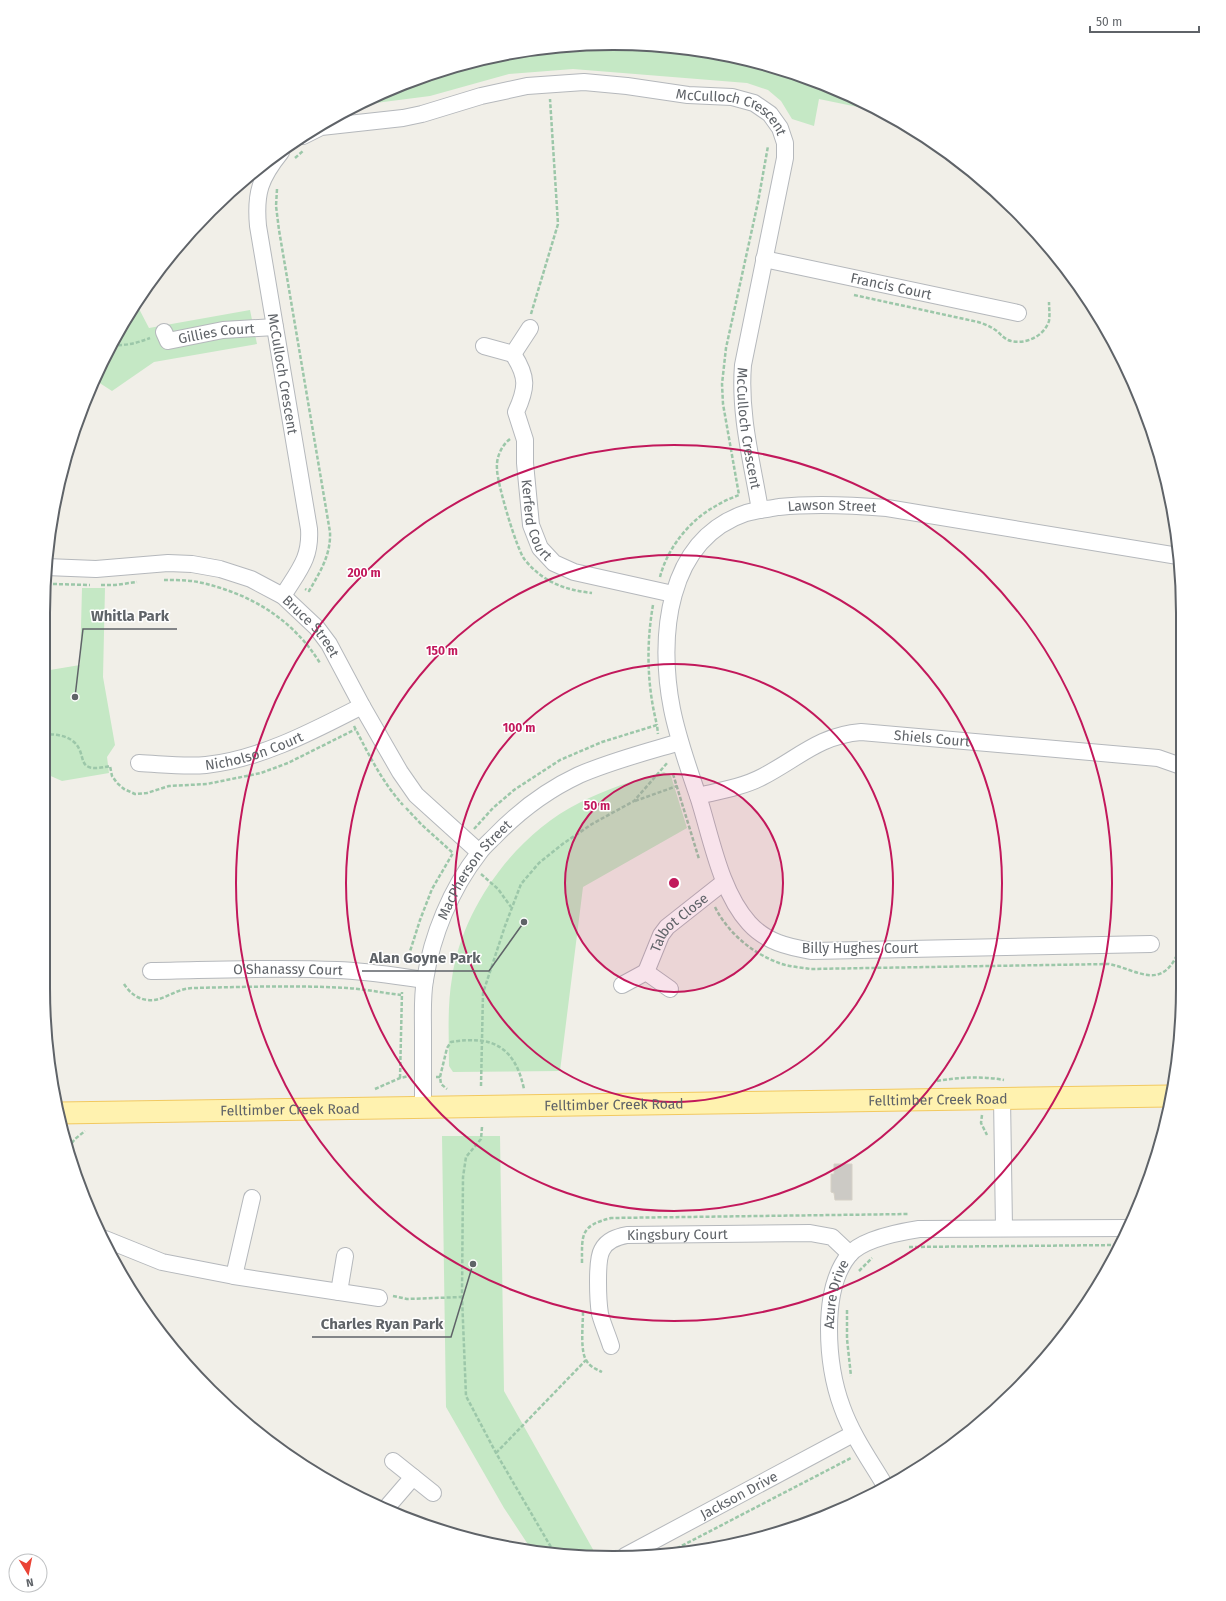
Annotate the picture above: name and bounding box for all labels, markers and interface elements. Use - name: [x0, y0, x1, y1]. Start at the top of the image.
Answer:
- scale bar: [1090, 8, 1199, 34]
- text: 50 m: [1096, 15, 1122, 29]
- street label: McCulloch Crescent: [675, 85, 790, 138]
- street label: Francis Court: [849, 270, 934, 304]
- street label: McCulloch Crescent: [264, 312, 301, 437]
- street label: Gillies Court: [177, 320, 256, 348]
- street label: McCulloch Crescent: [733, 367, 764, 491]
- street label: Kerferd Court: [518, 478, 556, 565]
- street label: Lawson Street: [787, 497, 878, 516]
- text: 200 m: [347, 566, 381, 580]
- street label: Bruce Street: [279, 592, 343, 661]
- callout: Whitla Park: [83, 602, 177, 629]
- text: Whitla Park: [91, 607, 170, 625]
- text: 150 m: [426, 644, 458, 658]
- text: 100 m: [503, 721, 535, 735]
- street label: Shiels Court: [893, 727, 971, 751]
- street label: Nicholson Court: [204, 728, 307, 774]
- text: 50 m: [584, 799, 610, 813]
- street label: MacPherson Street: [434, 816, 516, 922]
- centre of rings: [667, 876, 681, 890]
- street label: Talbot Close: [647, 890, 712, 955]
- street label: Billy Hughes Court: [802, 940, 919, 957]
- callout: Alan Goyne Park: [362, 944, 489, 971]
- text: Alan Goyne Park: [369, 949, 481, 967]
- street label: O'Shanassy Court: [233, 961, 344, 979]
- street label: Felltimber Creek Road: [868, 1090, 1008, 1110]
- street label: Felltimber Creek Road: [544, 1095, 684, 1115]
- street label: Felltimber Creek Road: [220, 1100, 360, 1120]
- street label: Kingsbury Court: [627, 1226, 729, 1244]
- street label: Azure Drive: [821, 1256, 853, 1329]
- callout: Charles Ryan Park: [312, 1310, 451, 1337]
- text: Charles Ryan Park: [321, 1315, 444, 1333]
- street label: Jackson Drive: [697, 1468, 781, 1523]
- north arrow: [8, 1553, 48, 1593]
- text: N: [25, 1575, 34, 1589]

